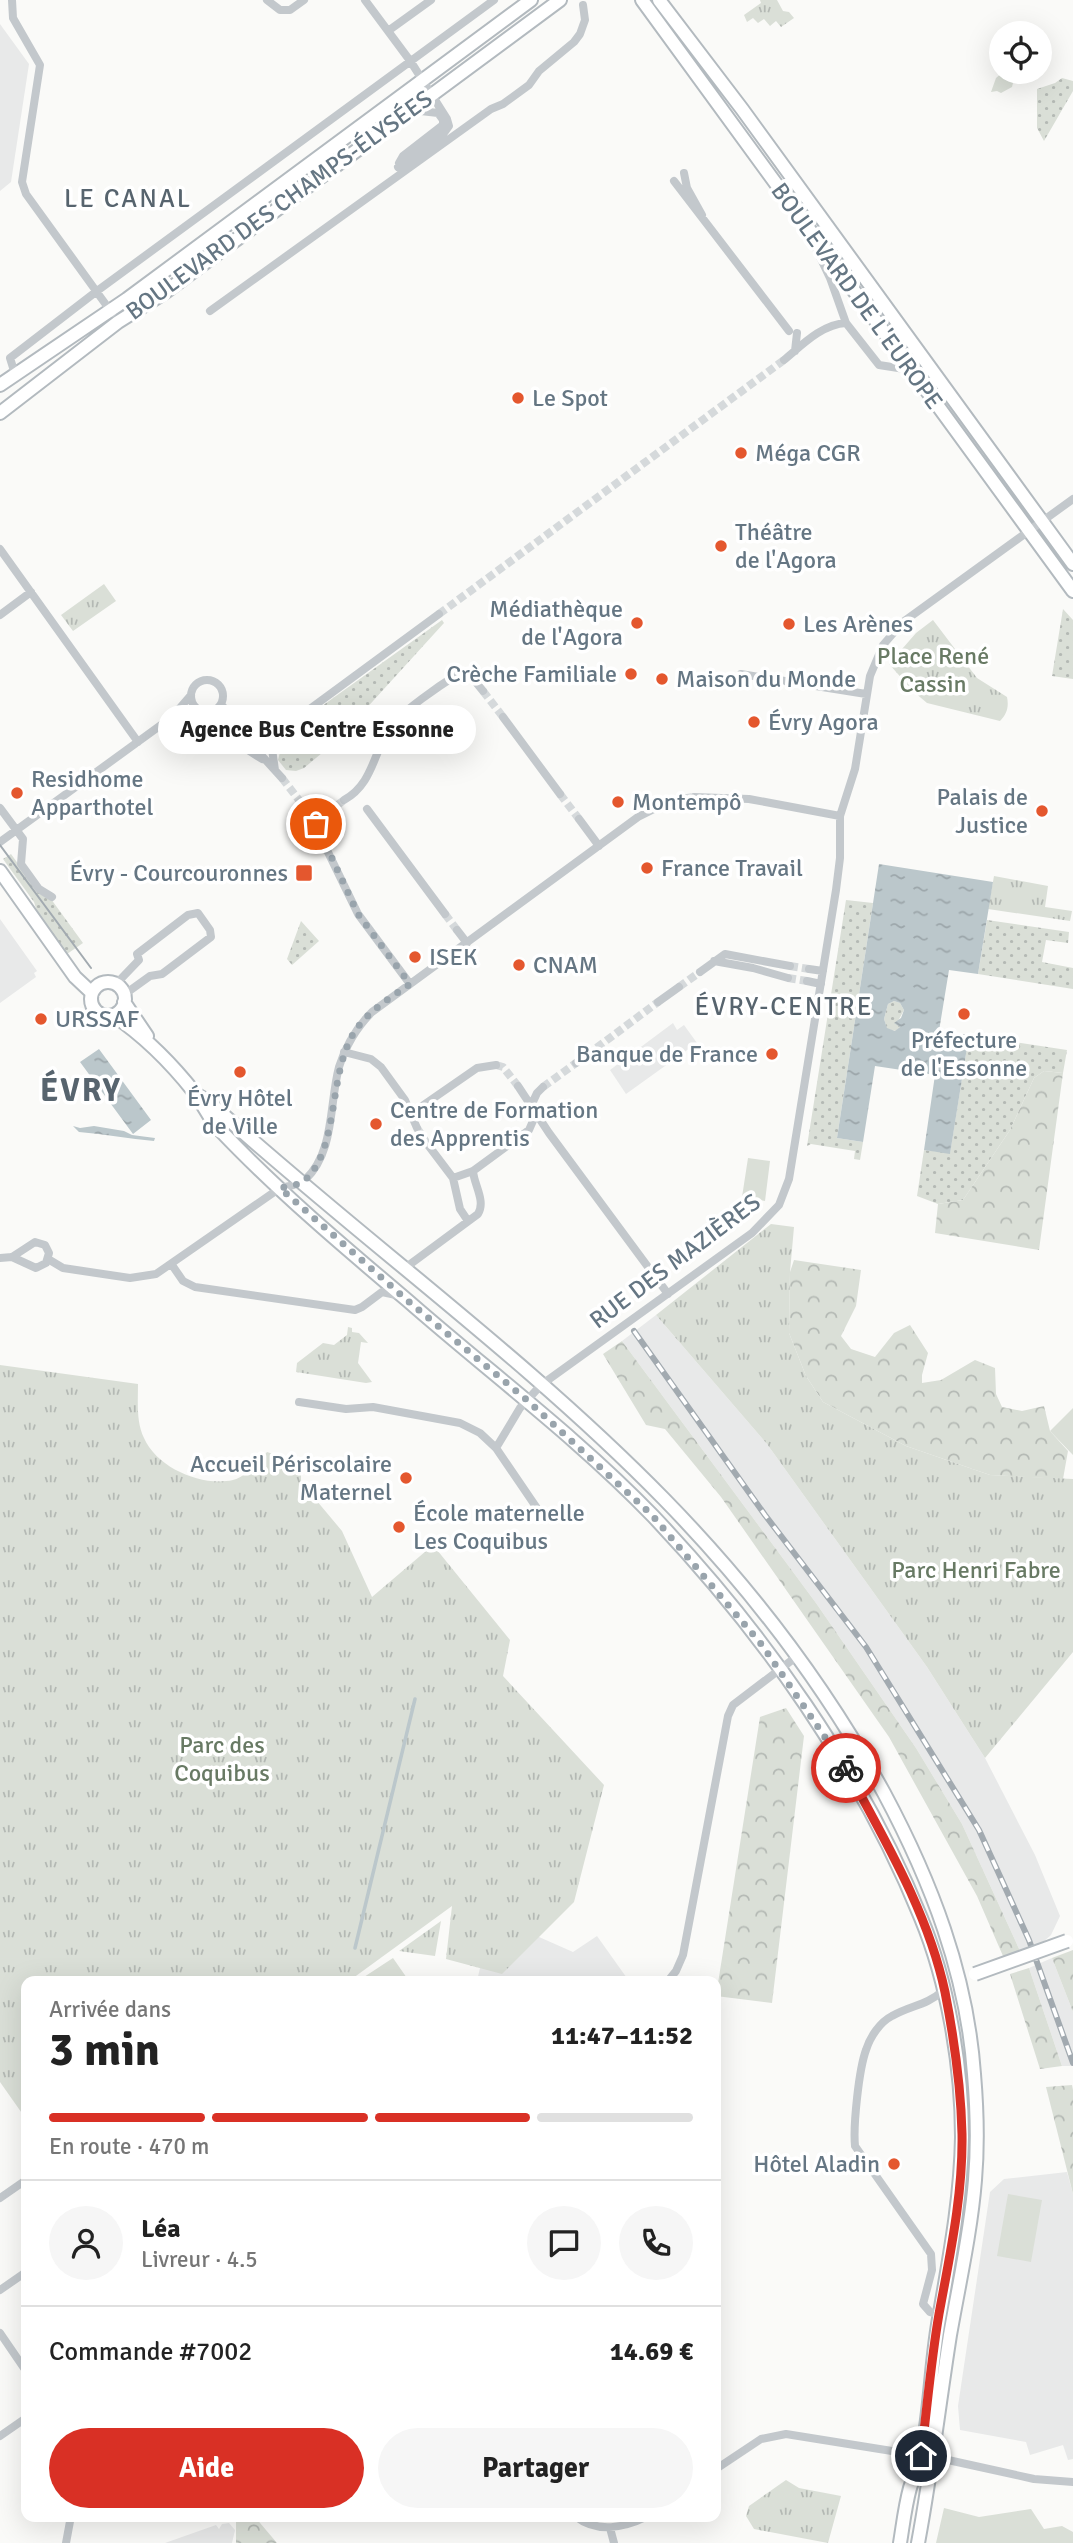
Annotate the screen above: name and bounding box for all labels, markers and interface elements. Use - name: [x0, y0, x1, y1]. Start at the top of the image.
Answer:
- map controls: [989, 21, 1052, 84]
- button: locate: [989, 21, 1052, 84]
- street label: BOULEVARD DES CHAMPS-ÉLYSÉES: [120, 84, 438, 326]
- street label: BOULEVARD DE L'EUROPE: [765, 177, 949, 415]
- district label: LE CANAL: [64, 183, 192, 215]
- place label: Le Spot: [532, 383, 608, 413]
- marker: Le Spot: [510, 390, 526, 406]
- place label: Méga CGR: [755, 438, 861, 468]
- marker: Méga CGR: [733, 445, 749, 461]
- place label: Théâtre de l'Agora: [735, 517, 837, 575]
- marker: Théâtre de l'Agora: [713, 538, 729, 554]
- place label: Médiathèque de l'Agora: [489, 594, 623, 652]
- place label: Les Arènes: [803, 609, 913, 639]
- marker: Médiathèque de l'Agora: [629, 615, 645, 631]
- marker: Les Arènes: [781, 616, 797, 632]
- park label: Place René Cassin: [877, 641, 989, 699]
- place label: Crèche Familiale: [446, 659, 617, 689]
- place label: Maison du Monde: [676, 664, 856, 694]
- marker: Crèche Familiale: [623, 666, 639, 682]
- marker: Maison du Monde: [654, 671, 670, 687]
- callout: Agence Bus Centre Essonne: [157, 705, 475, 754]
- place label: Évry Agora: [768, 707, 879, 737]
- marker: Évry Agora: [746, 714, 762, 730]
- text: Agence Bus Centre Essonne: [180, 715, 454, 744]
- place label: Residhome Apparthotel: [31, 764, 154, 822]
- place label: Palais de Justice: [936, 782, 1028, 840]
- marker: Residhome Apparthotel: [9, 785, 25, 801]
- place label: Montempô: [632, 787, 741, 817]
- pin: [286, 794, 346, 854]
- marker: Montempô: [610, 794, 626, 810]
- marker: Palais de Justice: [1034, 803, 1050, 819]
- icon: bag: [297, 805, 335, 843]
- place label: France Travail: [661, 853, 803, 883]
- place label: Évry - Courcouronnes: [70, 858, 288, 888]
- marker: France Travail: [639, 860, 655, 876]
- marker: Évry - Courcouronnes: [294, 863, 314, 883]
- place label: ISEK: [429, 942, 477, 972]
- marker: ISEK: [407, 949, 423, 965]
- place label: CNAM: [533, 950, 598, 980]
- marker: CNAM: [511, 957, 527, 973]
- district label: ÉVRY-CENTRE: [695, 991, 873, 1023]
- place label: URSSAF: [55, 1004, 139, 1034]
- marker: Préfecture de l'Essonne: [956, 1006, 972, 1022]
- marker: URSSAF: [33, 1011, 49, 1027]
- place label: Préfecture de l'Essonne: [901, 1025, 1027, 1083]
- place label: Banque de France: [576, 1039, 758, 1069]
- marker: Banque de France: [764, 1046, 780, 1062]
- marker: Évry Hôtel de Ville: [232, 1064, 248, 1080]
- district label: ÉVRY: [40, 1069, 122, 1110]
- place label: Évry Hôtel de Ville: [187, 1083, 293, 1141]
- place label: Centre de Formation des Apprentis: [390, 1095, 598, 1153]
- marker: Centre de Formation des Apprentis: [368, 1116, 384, 1132]
- street label: RUE DES MAZIÈRES: [584, 1187, 766, 1335]
- place label: Accueil Périscolaire Maternel: [190, 1449, 392, 1507]
- marker: Accueil Périscolaire Maternel: [398, 1470, 414, 1486]
- place label: École maternelle Les Coquibus: [413, 1498, 585, 1556]
- marker: École maternelle Les Coquibus: [391, 1519, 407, 1535]
- park label: Parc Henri Fabre: [891, 1555, 1061, 1585]
- park label: Parc des Coquibus: [174, 1730, 270, 1788]
- courier: [811, 1733, 881, 1803]
- icon: bike: [827, 1749, 865, 1787]
- text: Arrivée dans: [49, 1995, 171, 2024]
- text: 11:47–11:52: [551, 2020, 693, 2052]
- text: 3 min: [49, 2022, 160, 2078]
- text: En route · 470 m: [49, 2132, 209, 2161]
- place label: Hôtel Aladin: [753, 2149, 880, 2179]
- marker: Hôtel Aladin: [886, 2156, 902, 2172]
- button: person: [49, 2206, 123, 2280]
- button: chat: [527, 2206, 601, 2280]
- button: phone: [619, 2206, 693, 2280]
- text: Léa: [141, 2213, 181, 2245]
- text: Livreur · 4.5: [141, 2245, 258, 2274]
- text: Commande #7002: [49, 2336, 252, 2368]
- text: 14.69 €: [610, 2336, 693, 2368]
- pin: [891, 2426, 951, 2486]
- button: Aide: [49, 2428, 364, 2508]
- button: Partager: [378, 2428, 693, 2508]
- icon: home: [902, 2437, 940, 2475]

